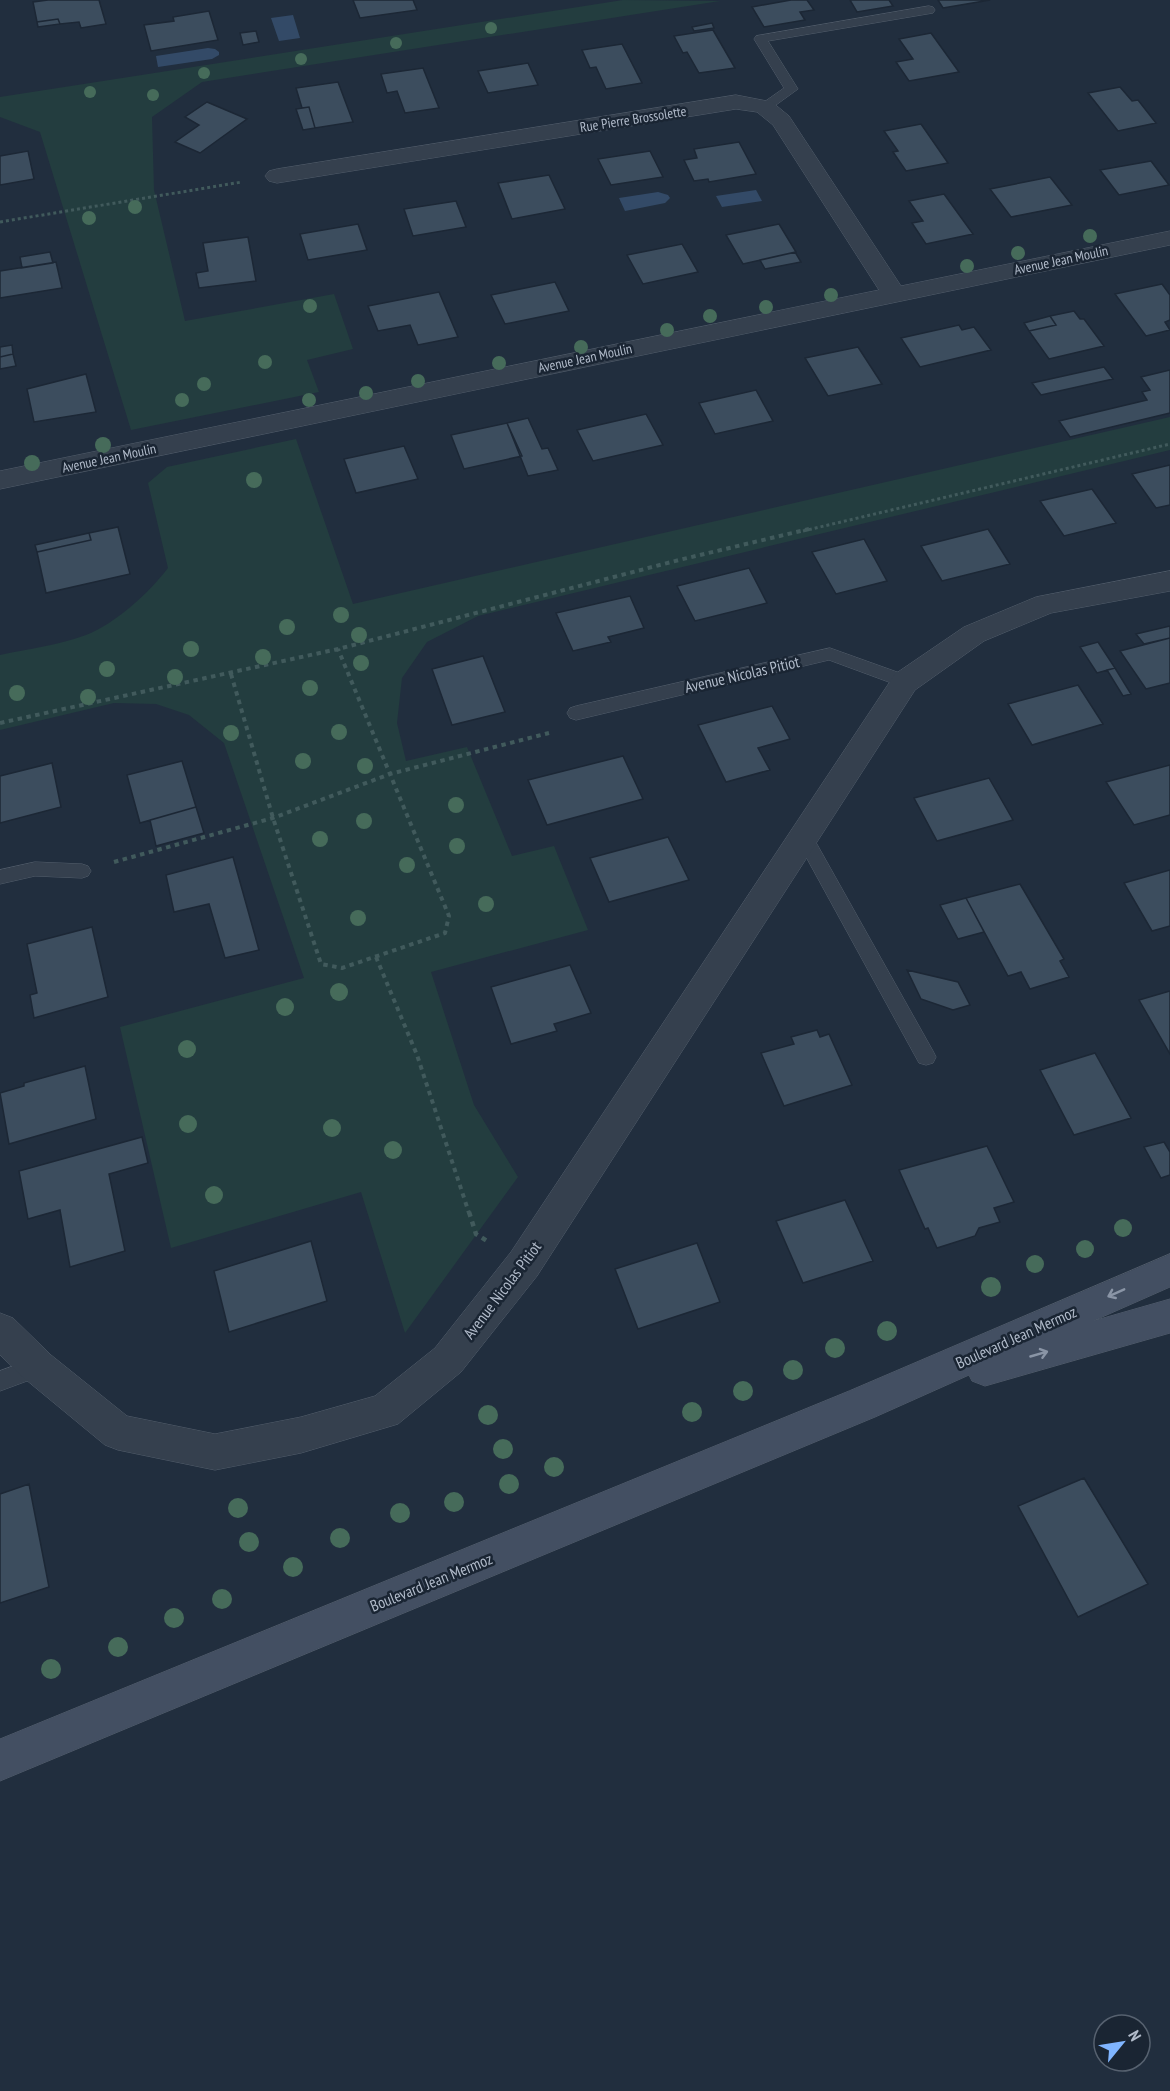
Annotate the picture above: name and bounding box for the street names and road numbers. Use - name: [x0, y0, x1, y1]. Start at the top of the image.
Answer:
- street label: Rue Pierre Brossolette: [578, 102, 688, 136]
- street label: Avenue Jean Moulin: [1012, 241, 1110, 279]
- street label: Avenue Jean Moulin: [536, 339, 634, 377]
- street label: Avenue Jean Moulin: [60, 439, 158, 477]
- street label: Avenue Nicolas Pitiot: [683, 651, 802, 697]
- street label: Avenue Nicolas Pitiot: [459, 1237, 546, 1343]
- street label: Boulevard Jean Mermoz: [952, 1301, 1080, 1373]
- street label: Boulevard Jean Mermoz: [367, 1548, 495, 1616]

